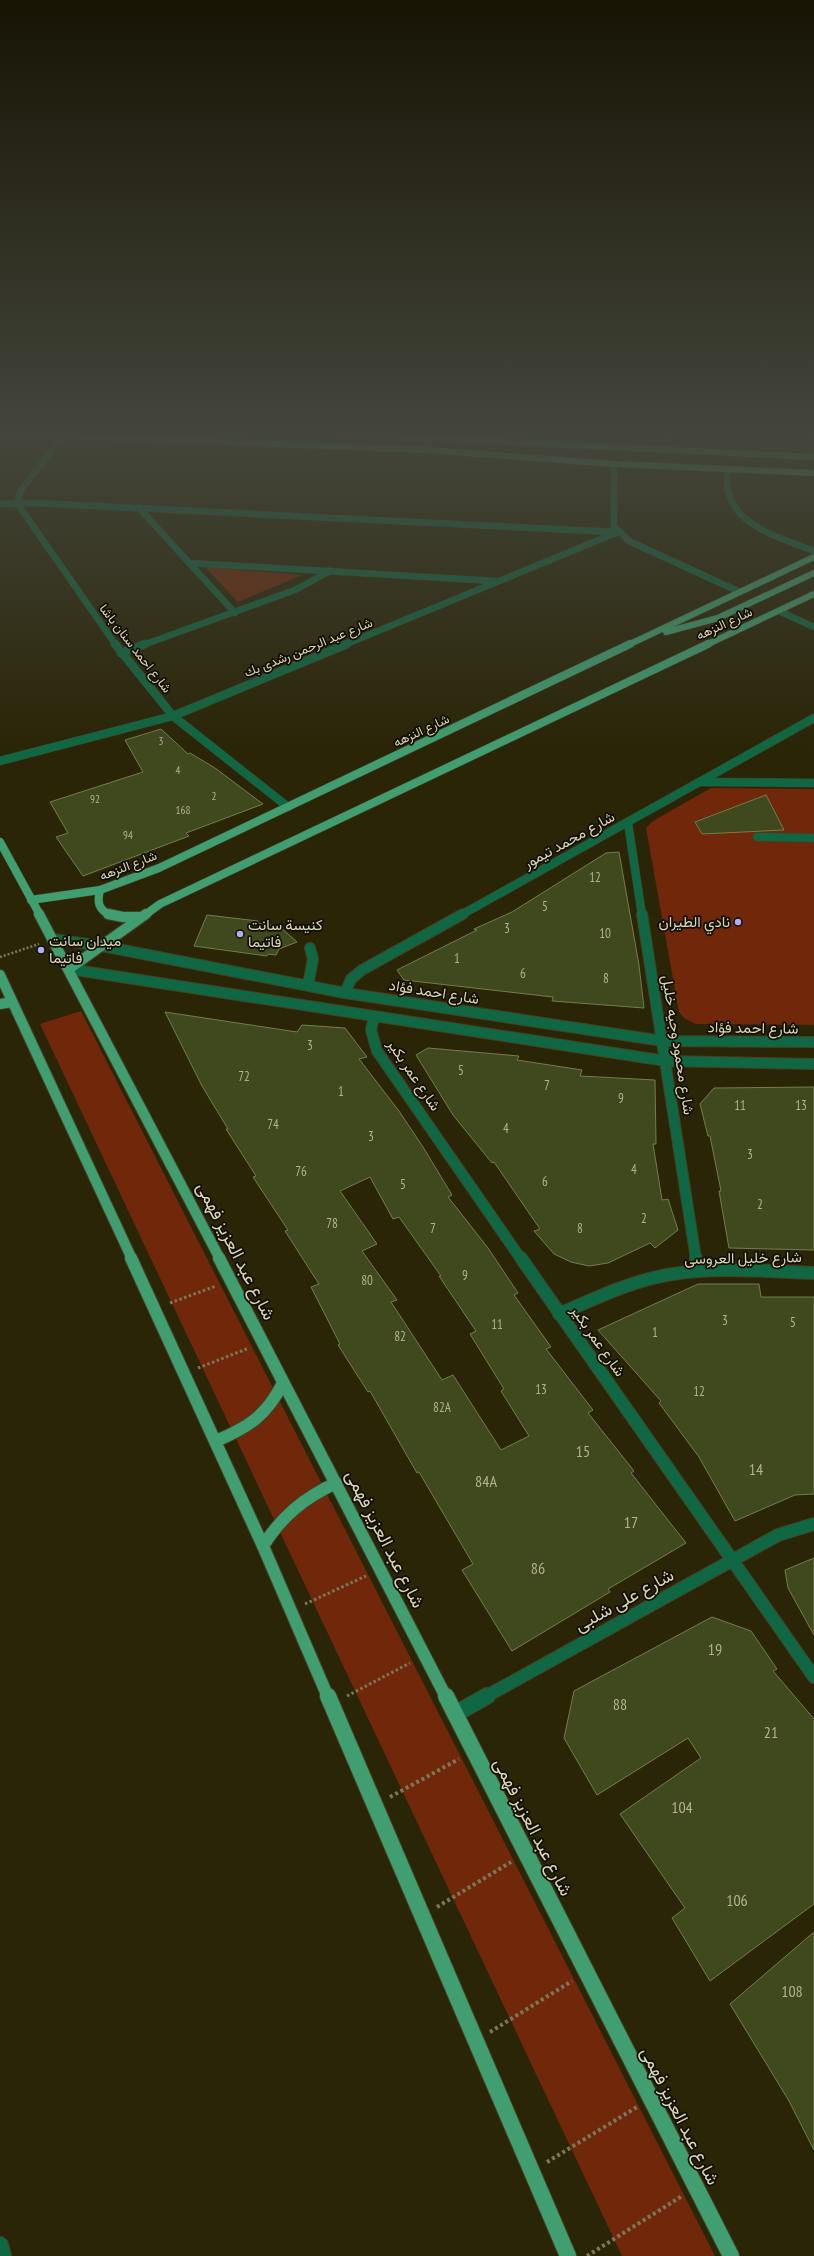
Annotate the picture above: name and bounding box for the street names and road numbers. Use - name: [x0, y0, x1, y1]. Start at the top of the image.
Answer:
- street label: شارع احمد سنان باشا: [95, 600, 176, 697]
- street label: شارع النزهه: [694, 603, 755, 645]
- street label: شارع عبد الرحمن رشدى بك: [241, 614, 375, 682]
- street label: شارع النزهه: [391, 710, 452, 752]
- street label: شارع محمد تيمور: [519, 807, 619, 875]
- street label: شارع النزهه: [97, 847, 160, 885]
- street label: شارع محمود وجيه خليل: [656, 974, 699, 1117]
- street label: شارع احمد فؤاد: [387, 975, 481, 1010]
- street label: شارع احمد فؤاد: [707, 1017, 799, 1040]
- street label: شارع عمر بكير: [381, 1034, 445, 1116]
- street label: شارع عبد العزيز فهمى: [191, 1178, 281, 1324]
- street label: شارع خليل العروسى: [684, 1247, 802, 1270]
- street label: شارع عمر بكير: [565, 1301, 630, 1381]
- street label: شارع عبد العزيز فهمى: [340, 1466, 430, 1612]
- street label: شارع على شلبى: [570, 1563, 678, 1637]
- street label: شارع عبد العزيز فهمى: [488, 1754, 578, 1900]
- street label: شارع عبد العزيز فهمى: [635, 2043, 725, 2189]

